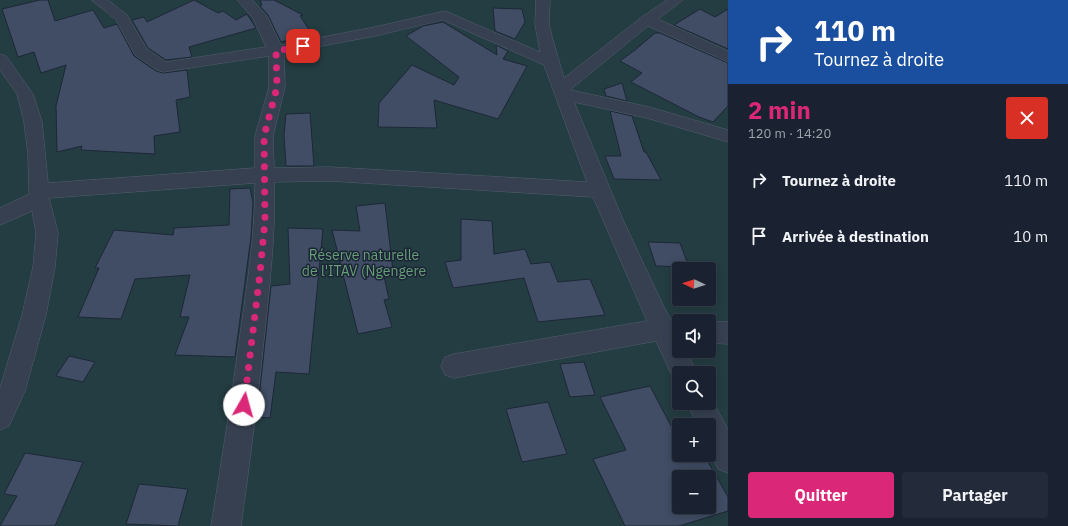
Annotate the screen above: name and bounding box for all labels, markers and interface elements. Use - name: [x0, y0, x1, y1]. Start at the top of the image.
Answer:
- text: 110 m: [814, 12, 896, 49]
- icon: right: [748, 16, 800, 68]
- pin: [286, 29, 320, 63]
- icon: arrive: [292, 35, 314, 57]
- text: Tournez à droite: [814, 48, 944, 71]
- text: 2 min: [748, 94, 811, 126]
- button: close: [1006, 97, 1048, 139]
- text: 120 m · 14:20: [748, 125, 831, 142]
- icon: right: [748, 169, 770, 191]
- text: Tournez à droite: [782, 171, 896, 190]
- text: 110 m: [1004, 171, 1048, 190]
- icon: arrive: [748, 225, 770, 247]
- text: Arrivée à destination: [782, 227, 929, 246]
- text: 10 m: [1013, 227, 1048, 246]
- park label: Réserve naturelle de l'ITAV (Ngengere: [302, 246, 427, 280]
- north arrow: [672, 262, 716, 306]
- map controls: [672, 262, 716, 514]
- button: sound: [672, 314, 716, 358]
- button: search: [672, 366, 716, 410]
- position arrow: [223, 384, 265, 426]
- button: +: [672, 418, 716, 462]
- button: −: [672, 470, 716, 514]
- button: Quitter: [748, 472, 894, 518]
- button: Partager: [902, 472, 1048, 518]

